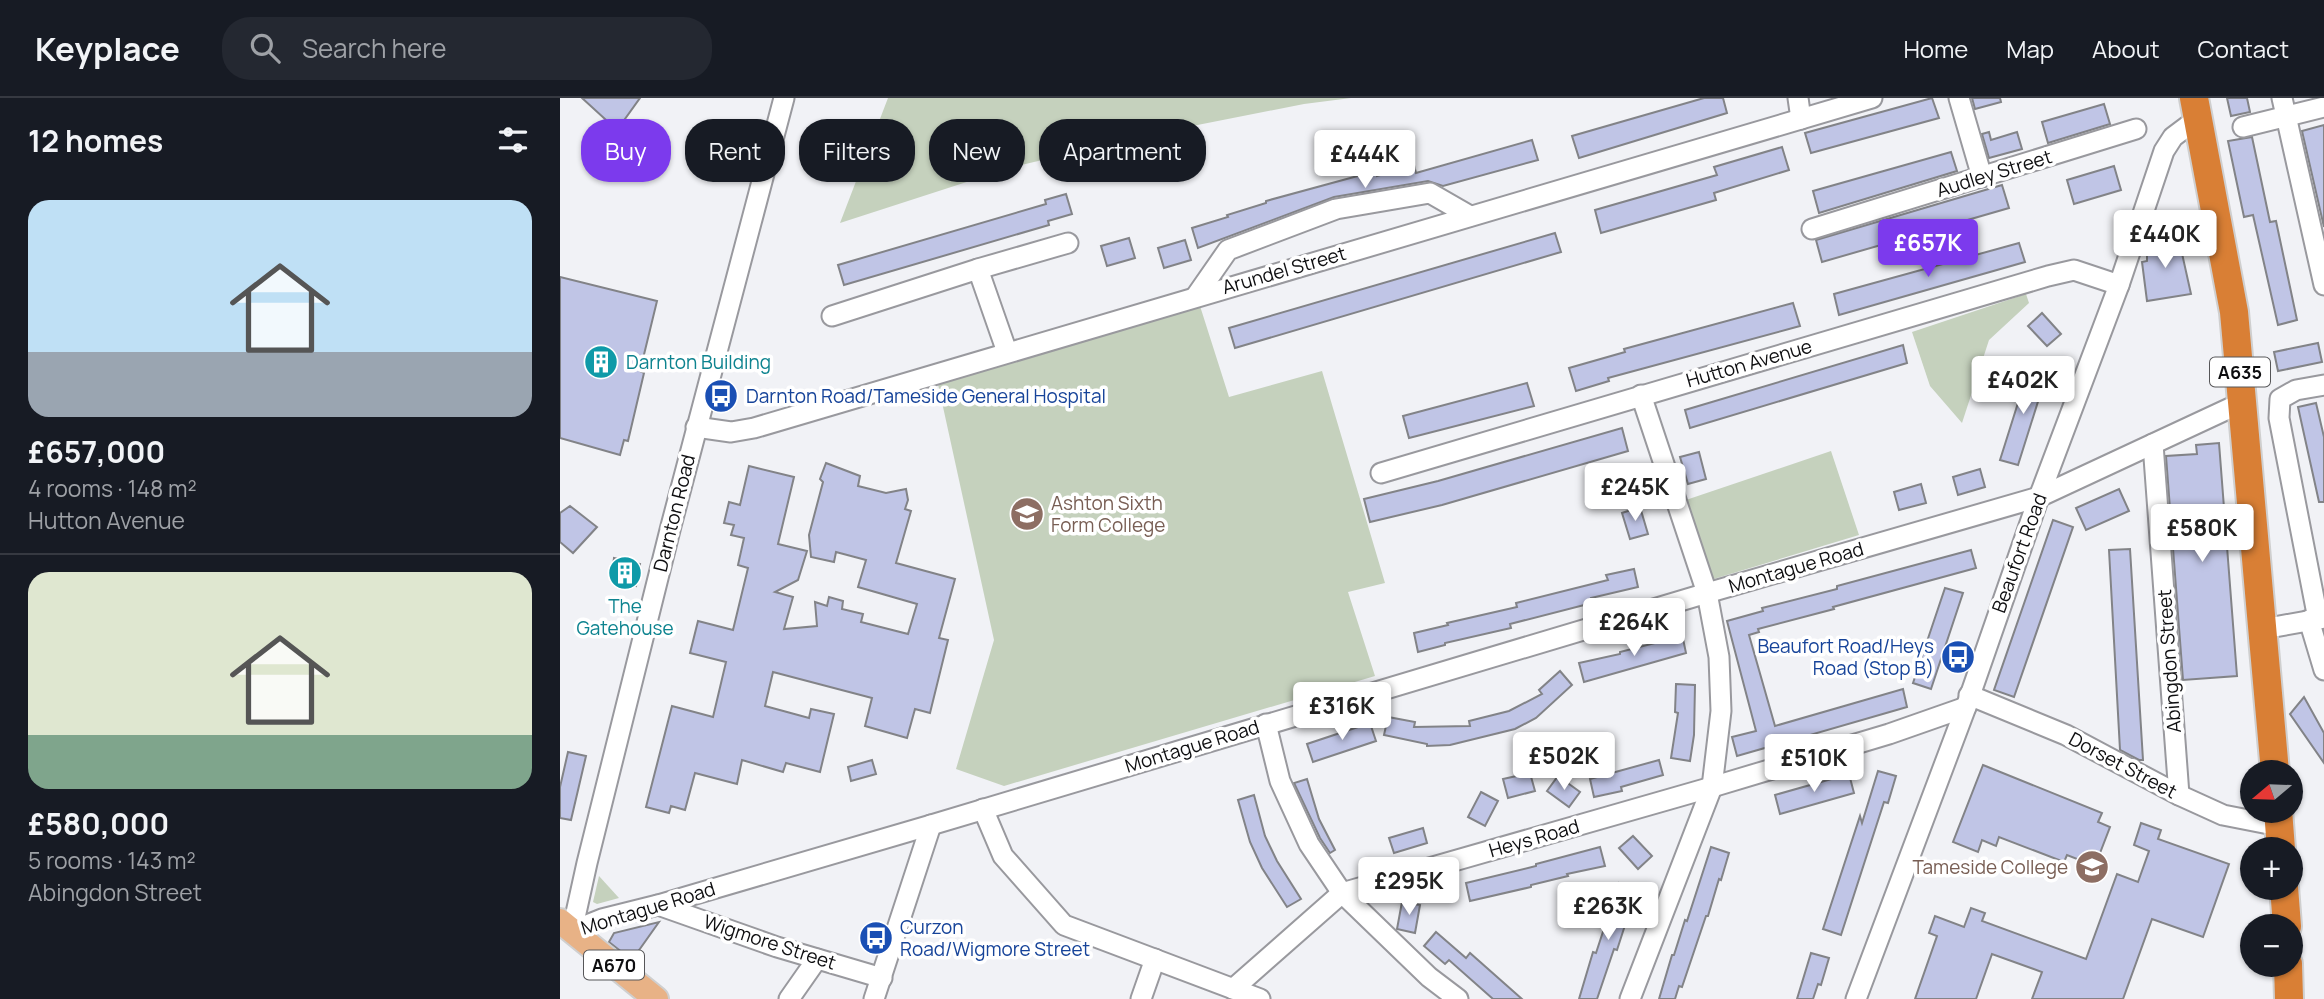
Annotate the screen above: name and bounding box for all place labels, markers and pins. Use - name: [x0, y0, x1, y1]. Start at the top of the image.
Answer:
- pin: £444K: [1316, 130, 1414, 190]
- pin: £440K: [2116, 211, 2214, 270]
- pin: £657K: [1879, 220, 1977, 279]
- building icon: Darnton Building: [582, 343, 620, 381]
- place label: Darnton Building: [626, 349, 771, 375]
- pin: £402K: [1974, 356, 2072, 416]
- bus stop icon: Darnton Road/Tameside General Hospital: [702, 377, 740, 415]
- place label: Darnton Road/Tameside General Hospital: [746, 383, 1106, 409]
- pin: £245K: [1586, 464, 1684, 523]
- place label: Ashton Sixth Form College: [1051, 490, 1165, 538]
- school or university icon: Ashton Sixth Form College: [1008, 495, 1046, 533]
- pin: £580K: [2153, 504, 2251, 564]
- building icon: The Gatehouse: [606, 554, 644, 592]
- place label: The Gatehouse: [576, 593, 674, 641]
- pin: £264K: [1585, 598, 1683, 658]
- place label: Beaufort Road/Heys Road (Stop B): [1757, 633, 1934, 681]
- bus stop icon: Beaufort Road/Heys Road (Stop B): [1939, 638, 1977, 676]
- pin: £316K: [1293, 682, 1391, 742]
- pin: £502K: [1515, 732, 1613, 792]
- pin: £510K: [1765, 734, 1863, 794]
- school or university icon: Tameside College: [2073, 848, 2111, 886]
- place label: Tameside College: [1913, 854, 2068, 880]
- pin: £295K: [1360, 858, 1458, 917]
- pin: £263K: [1559, 882, 1657, 942]
- place label: Curzon Road/Wigmore Street: [900, 914, 1090, 962]
- bus stop icon: Curzon Road/Wigmore Street: [857, 919, 895, 957]

